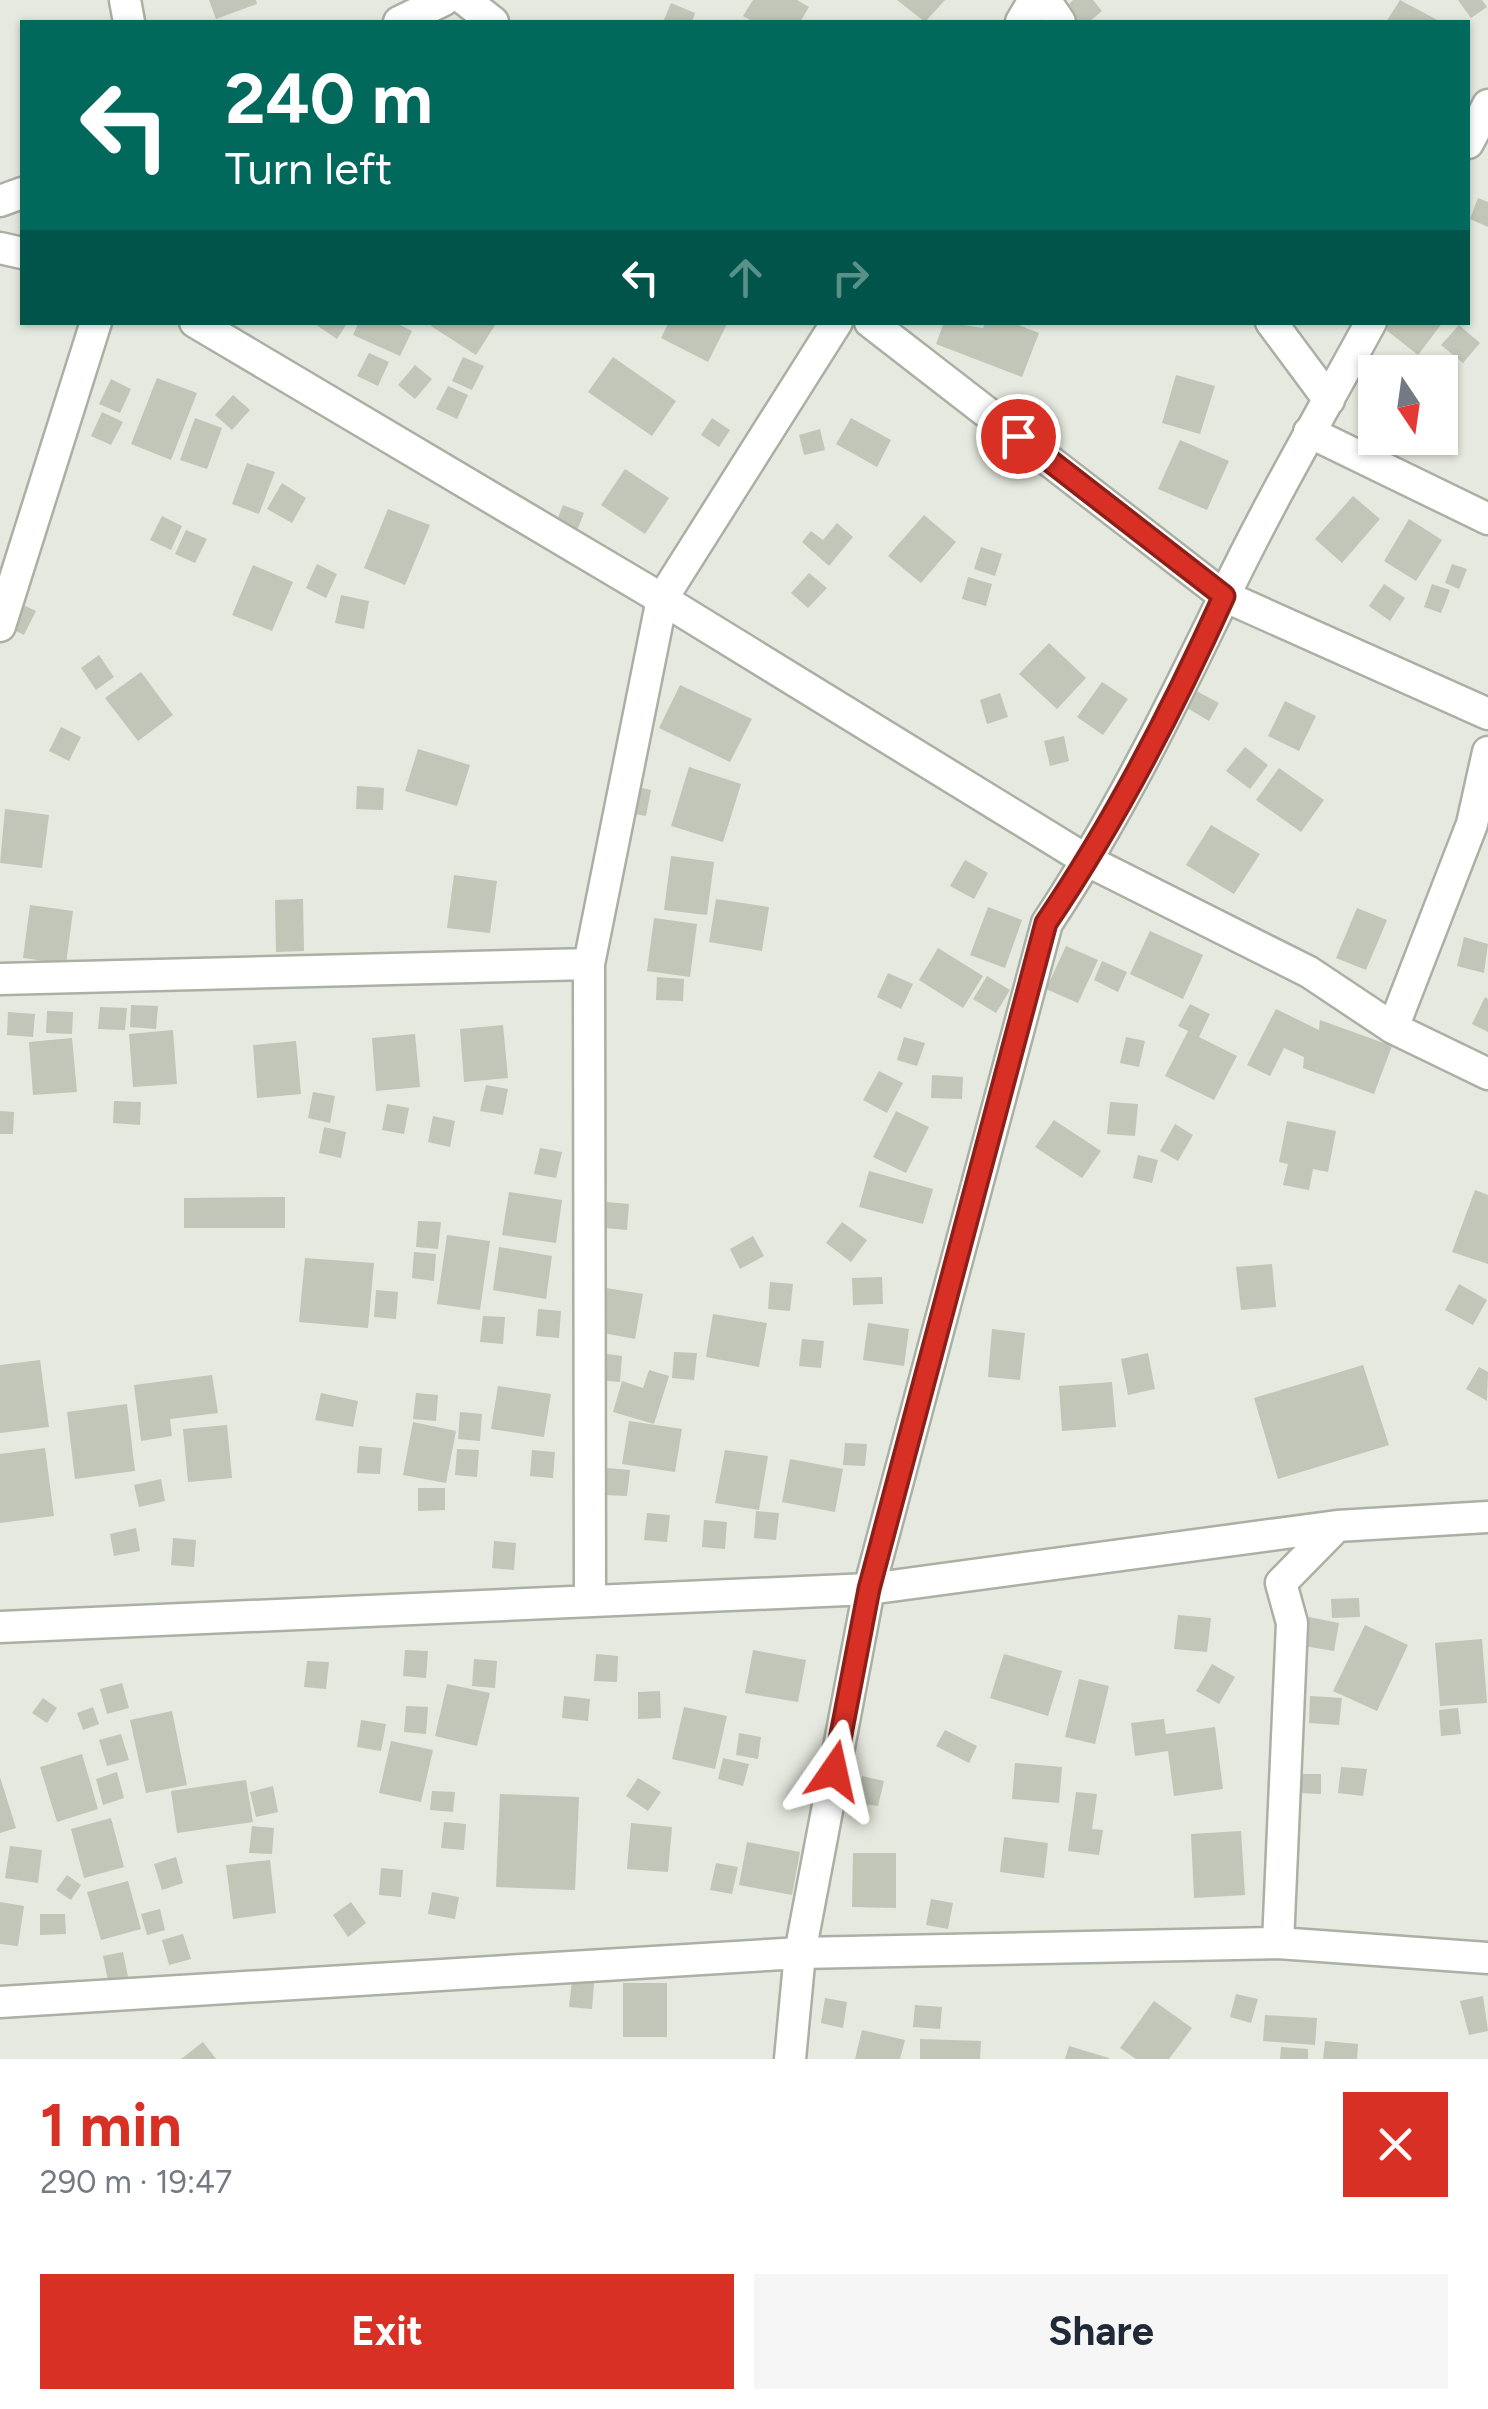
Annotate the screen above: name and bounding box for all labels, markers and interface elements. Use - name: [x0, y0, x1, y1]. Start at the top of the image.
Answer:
- text: 240 m: [225, 56, 433, 141]
- icon: left: [60, 60, 190, 190]
- text: Turn left: [225, 141, 392, 195]
- icon: left: [613, 250, 668, 305]
- icon: ahead: [718, 250, 773, 305]
- icon: right: [823, 250, 878, 305]
- north arrow: [1358, 355, 1458, 455]
- map controls: [1358, 355, 1458, 455]
- pin: [976, 394, 1061, 479]
- icon: arrive: [991, 409, 1046, 464]
- position arrow: [782, 1719, 886, 1823]
- text: 1 min: [40, 2089, 182, 2161]
- button: close: [1343, 2092, 1448, 2197]
- text: 290 m · 19:47: [40, 2163, 232, 2201]
- button: Exit: [40, 2274, 734, 2389]
- button: Share: [754, 2274, 1448, 2389]

